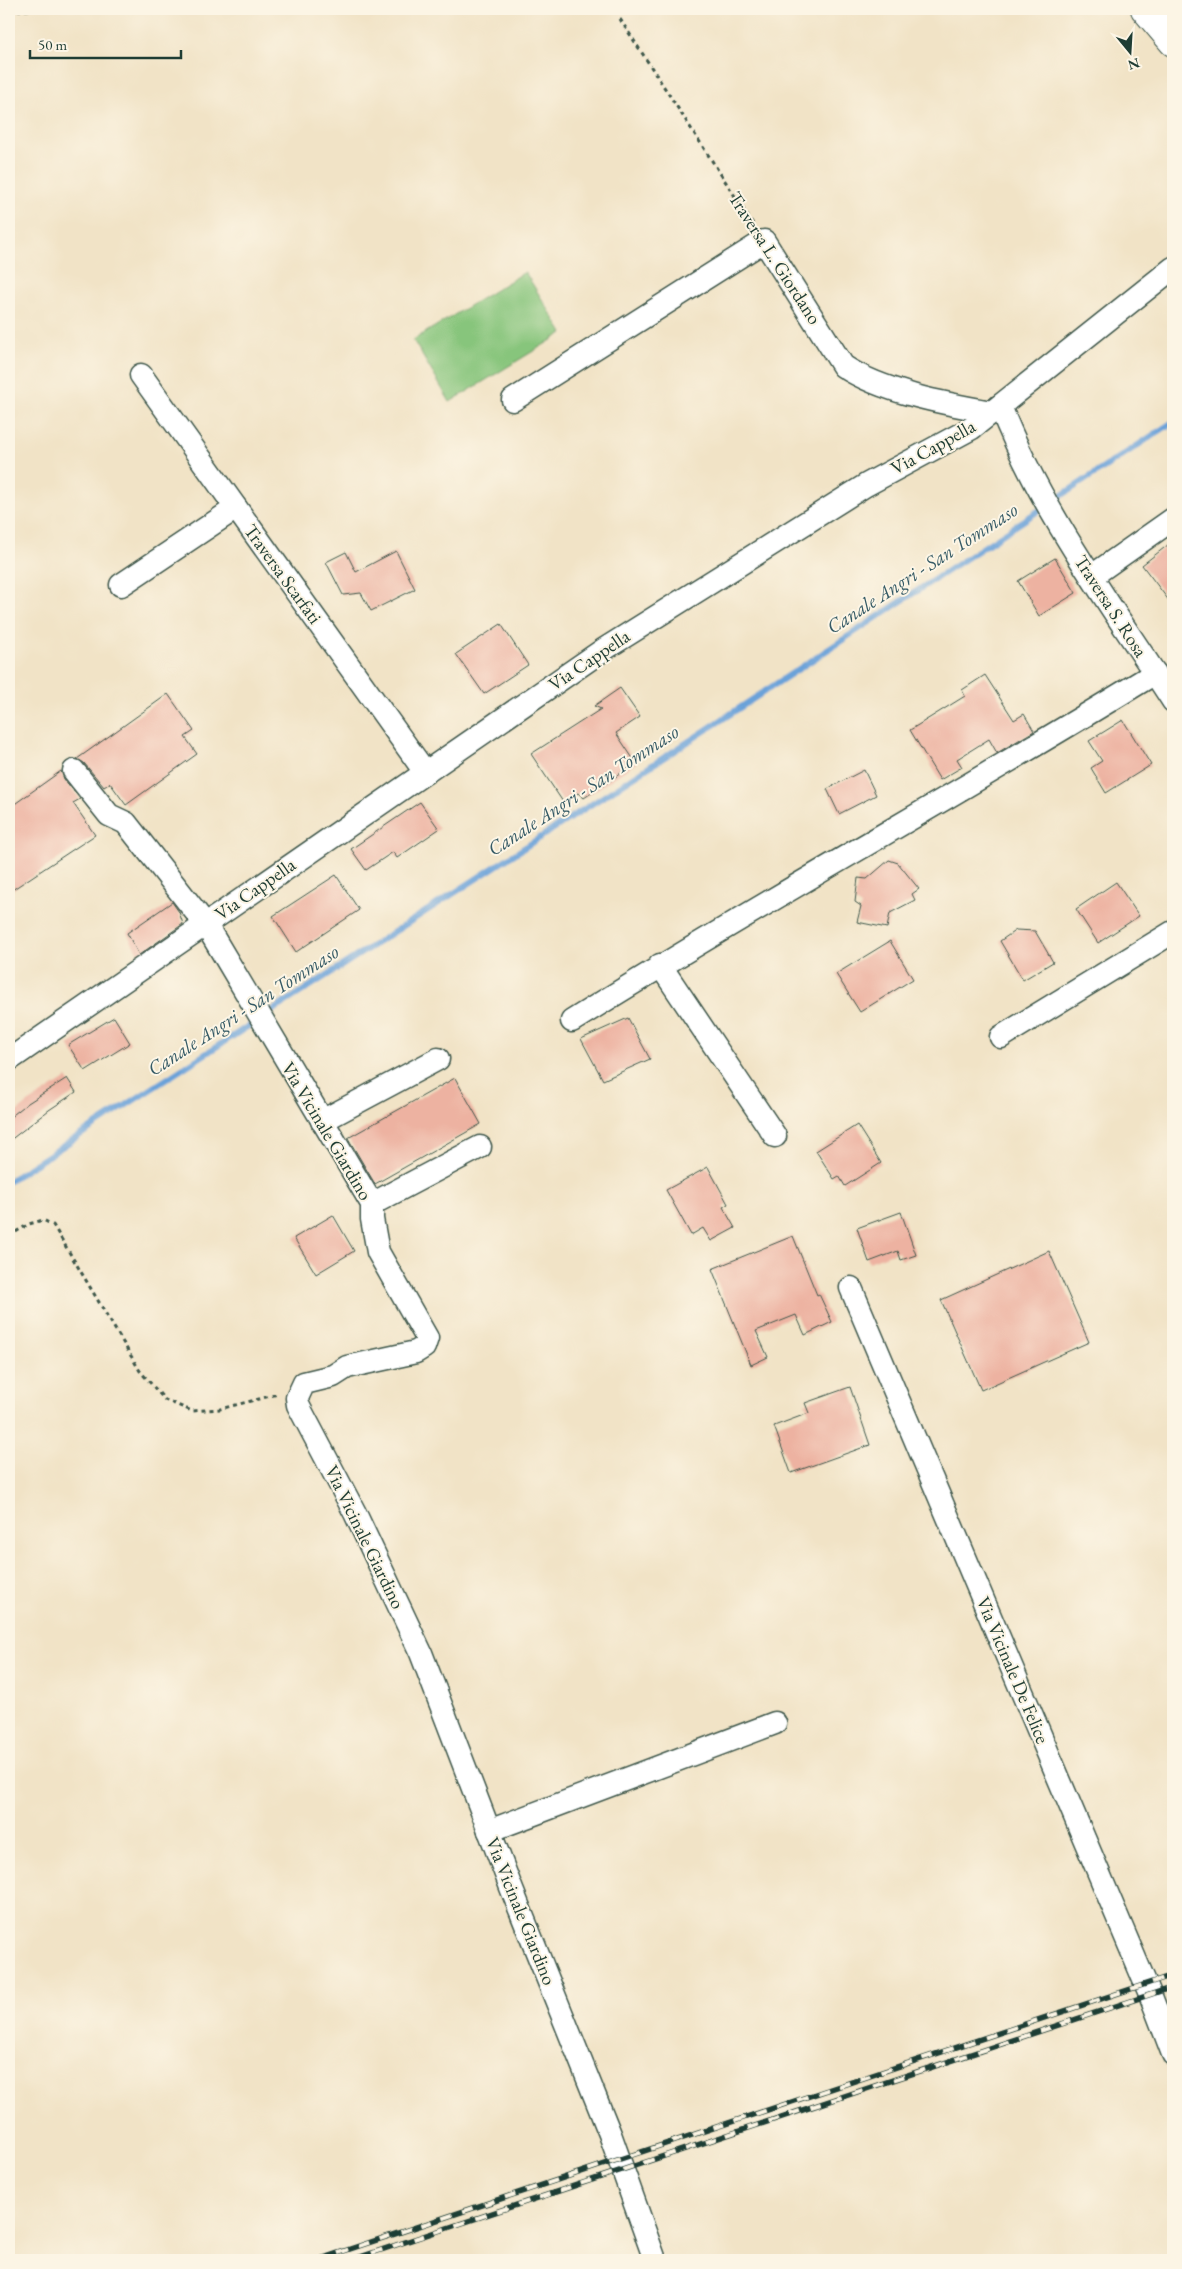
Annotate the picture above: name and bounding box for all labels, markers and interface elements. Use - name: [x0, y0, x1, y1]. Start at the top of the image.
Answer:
- scale bar: [30, 28, 181, 60]
- north arrow: [1104, 28, 1154, 78]
- text: 50 m: [38, 35, 67, 54]
- text: N: [1125, 54, 1142, 75]
- street label: Traversa L. Giordano: [723, 187, 827, 329]
- street label: Via Cappella: [886, 413, 980, 481]
- water label: Canale Angri - San Tommaso: [821, 496, 1023, 640]
- street label: Traversa Scarfati: [238, 519, 328, 629]
- street label: Traversa S. Rosa: [1069, 550, 1154, 662]
- street label: Via Cappella: [543, 623, 635, 696]
- water label: Canale Angri - San Tommaso: [482, 718, 684, 862]
- street label: Via Cappella: [210, 852, 301, 926]
- water label: Canale Angri - San Tommaso: [142, 938, 344, 1082]
- street label: Via Vicinale Giardino: [276, 1057, 378, 1205]
- street label: Via Vicinale Giardino: [319, 1461, 411, 1613]
- street label: Via Vicinale De Felice: [971, 1593, 1055, 1747]
- street label: Via Vicinale Giardino: [480, 1833, 562, 1989]

